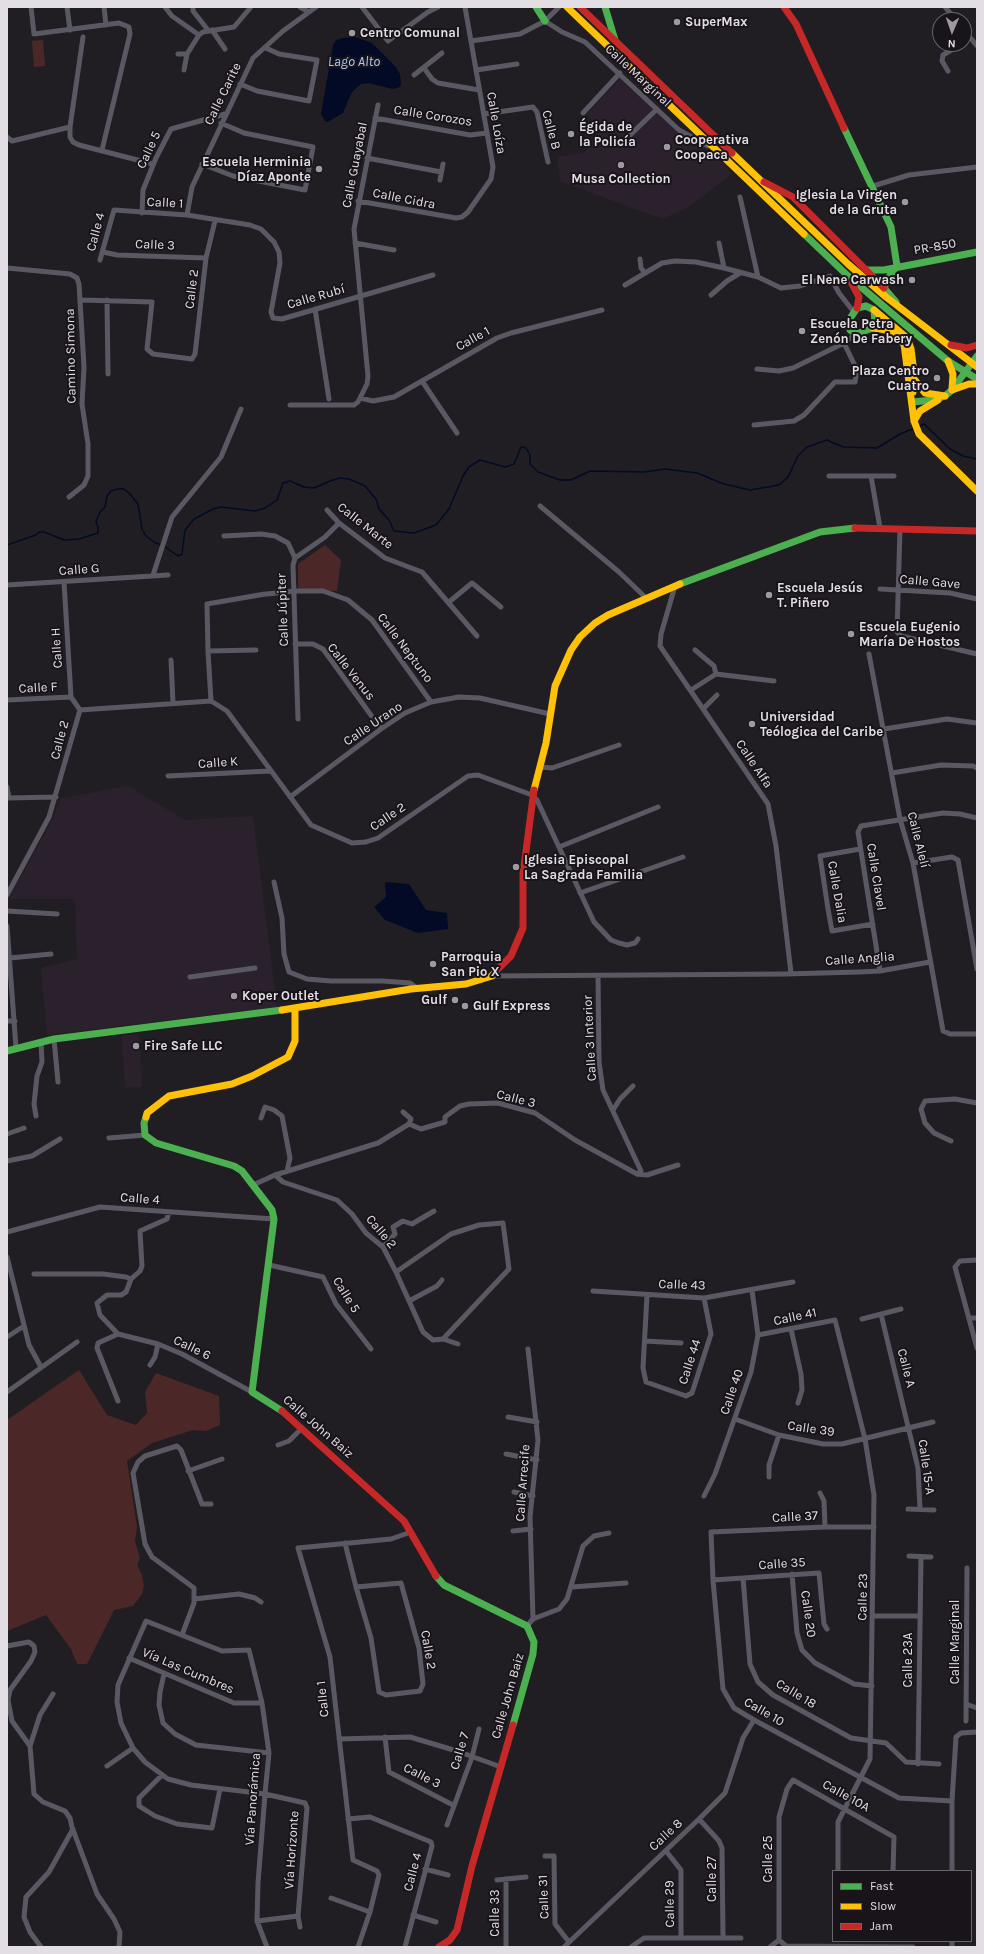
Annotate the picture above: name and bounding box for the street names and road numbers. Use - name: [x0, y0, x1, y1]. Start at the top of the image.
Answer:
- street label: Calle Marginal: [602, 41, 674, 111]
- street label: Calle Carite: [201, 60, 245, 128]
- street label: Calle Loíza: [483, 91, 509, 155]
- street label: Calle Corozos: [393, 102, 473, 130]
- street label: Calle B: [538, 109, 564, 151]
- street label: Calle Guayabal: [339, 121, 371, 209]
- street label: Calle 5: [134, 129, 164, 171]
- street label: Calle Cidra: [371, 185, 437, 213]
- street label: Calle 1: [146, 194, 184, 212]
- street label: Calle 4: [83, 211, 109, 253]
- street label: PR-850: [913, 236, 957, 258]
- street label: Calle 3: [135, 237, 175, 253]
- street label: Calle 2: [182, 268, 202, 310]
- street label: Calle Rubí: [285, 281, 347, 313]
- street label: Camino Simona: [62, 308, 80, 404]
- street label: Calle 1: [453, 323, 493, 355]
- street label: Calle Marte: [334, 499, 396, 553]
- street label: Calle G: [58, 561, 100, 579]
- street label: Calle Gave: [899, 572, 961, 592]
- street label: Calle Júpiter: [274, 573, 292, 647]
- street label: Calle Neptuno: [374, 610, 436, 686]
- street label: Calle H: [48, 627, 66, 669]
- street label: Calle Venus: [324, 640, 378, 704]
- street label: Calle F: [18, 679, 58, 697]
- street label: Calle Urano: [341, 699, 405, 749]
- street label: Calle 2: [47, 719, 73, 761]
- street label: Calle Alfa: [732, 737, 776, 791]
- street label: Calle K: [197, 754, 239, 772]
- street label: Calle 2: [367, 799, 409, 835]
- street label: Calle Alelí: [903, 810, 933, 870]
- street label: Calle Clavel: [863, 842, 889, 912]
- street label: Calle Dalia: [824, 860, 850, 924]
- street label: Calle Anglia: [825, 949, 895, 969]
- street label: Calle 3 Interior: [580, 994, 600, 1082]
- street label: Calle 3: [495, 1087, 537, 1111]
- street label: Calle 4: [120, 1190, 160, 1208]
- street label: Calle 2: [362, 1212, 400, 1252]
- street label: Calle 5: [329, 1274, 363, 1316]
- street label: Calle 43: [658, 1276, 706, 1294]
- street label: Calle 41: [772, 1305, 818, 1329]
- street label: Calle 6: [171, 1332, 213, 1364]
- street label: Calle 44: [675, 1337, 705, 1387]
- street label: Calle A: [894, 1347, 918, 1389]
- street label: Calle 40: [717, 1367, 747, 1417]
- street label: Calle John Baiz: [279, 1392, 357, 1462]
- street label: Calle 39: [786, 1418, 836, 1440]
- street label: Calle 15-A: [914, 1438, 938, 1496]
- street label: Calle Arrecife: [513, 1444, 533, 1522]
- street label: Calle 37: [772, 1508, 818, 1526]
- street label: Calle 35: [758, 1555, 806, 1573]
- street label: Calle 23: [855, 1573, 871, 1621]
- street label: Calle 20: [797, 1589, 819, 1639]
- street label: Calle Marginal: [947, 1600, 963, 1684]
- street label: Calle 2: [417, 1629, 439, 1671]
- street label: Calle 23A: [900, 1633, 916, 1687]
- street label: Vía Las Cumbres: [140, 1645, 236, 1697]
- street label: Calle John Baiz: [488, 1651, 528, 1741]
- street label: Calle 18: [773, 1676, 819, 1712]
- street label: Calle 1: [313, 1680, 333, 1718]
- street label: Calle 10: [741, 1694, 787, 1730]
- street label: Calle 7: [447, 1730, 473, 1772]
- street label: Vía Panorámica: [242, 1752, 264, 1846]
- street label: Calle 3: [401, 1760, 443, 1792]
- street label: Calle 10A: [820, 1777, 872, 1815]
- street label: Vía Horizonte: [281, 1810, 303, 1890]
- street label: Calle 8: [646, 1816, 686, 1854]
- street label: Calle 25: [760, 1835, 776, 1883]
- street label: Calle 4: [400, 1851, 426, 1893]
- street label: Calle 27: [704, 1856, 720, 1902]
- street label: Calle 31: [535, 1875, 553, 1919]
- street label: Calle 29: [662, 1880, 678, 1928]
- street label: Calle 33: [487, 1889, 503, 1937]

